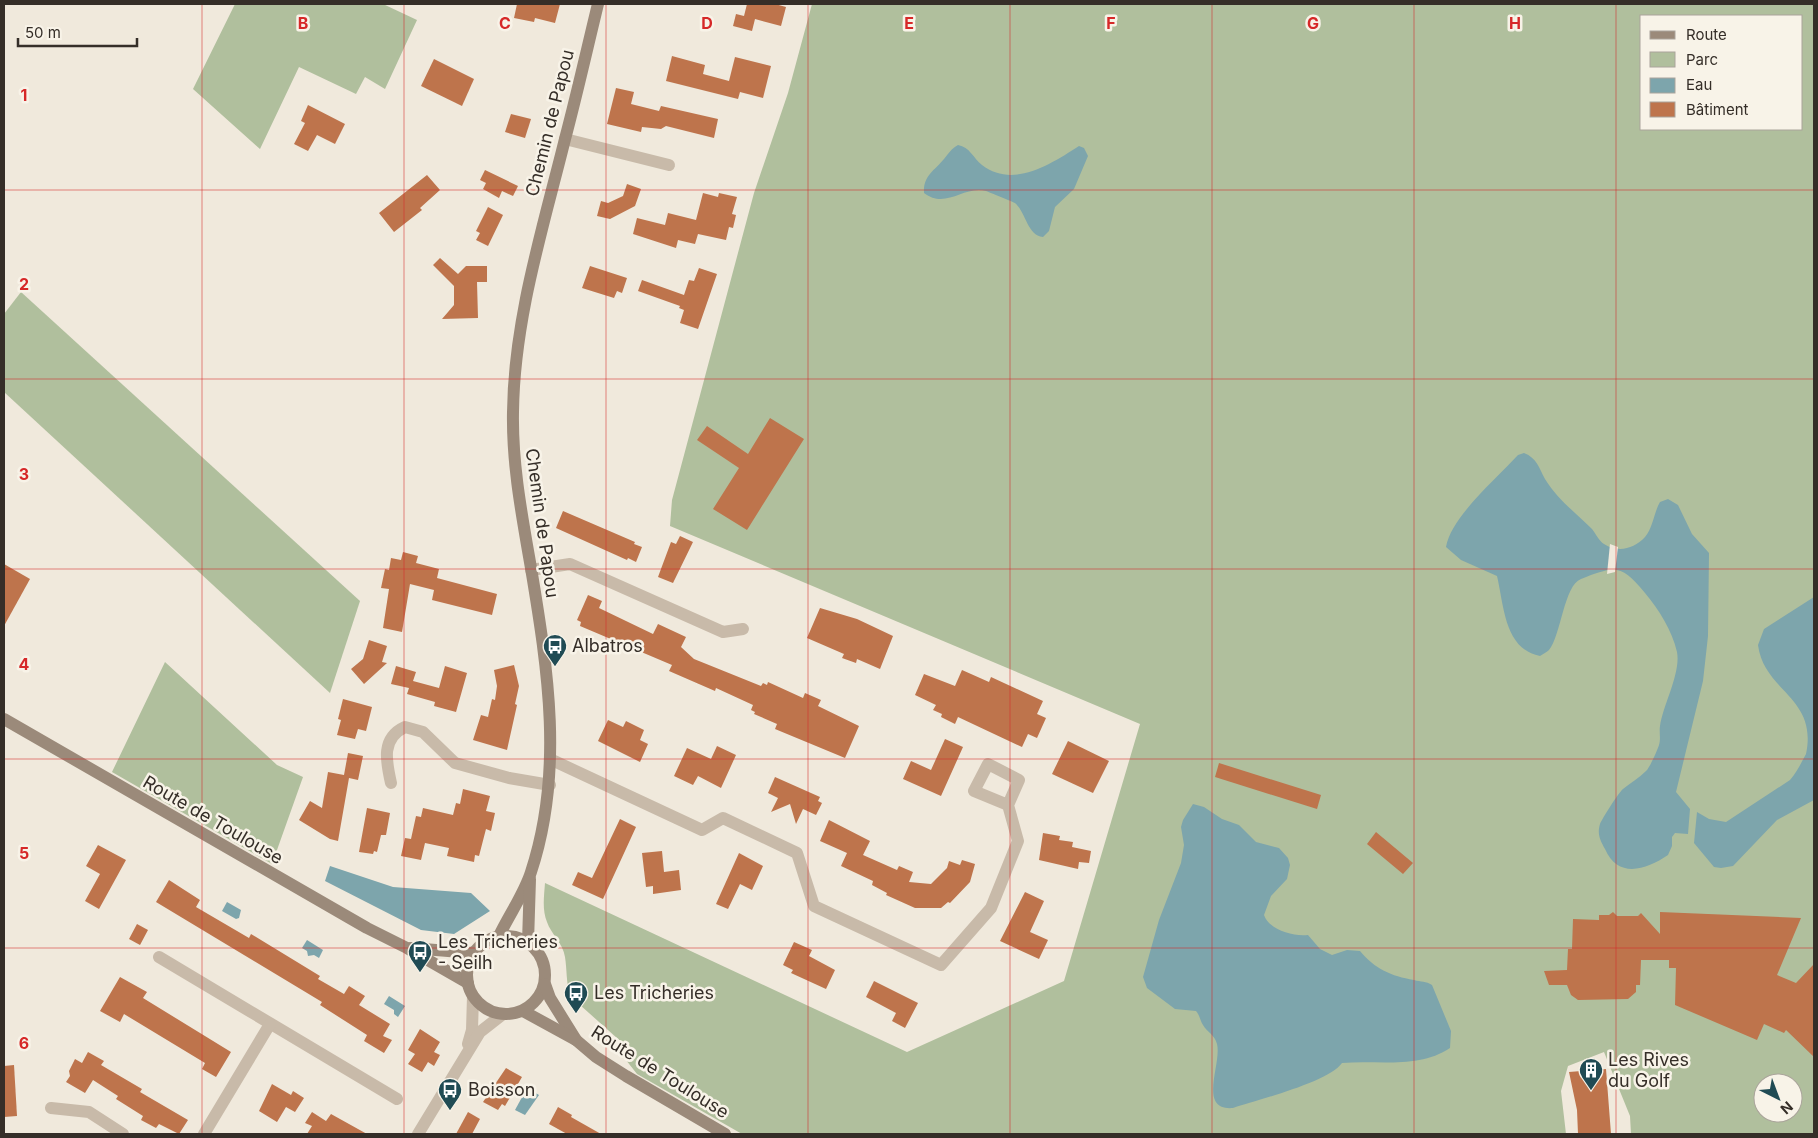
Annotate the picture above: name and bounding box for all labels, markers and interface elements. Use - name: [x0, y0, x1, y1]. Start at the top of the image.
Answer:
- text: B: [298, 13, 308, 33]
- text: C: [499, 13, 511, 33]
- text: D: [701, 13, 713, 33]
- text: E: [904, 13, 914, 33]
- text: F: [1106, 13, 1116, 33]
- text: G: [1307, 13, 1319, 33]
- text: H: [1509, 13, 1521, 33]
- scale bar: [18, 15, 136, 47]
- legend: [1640, 15, 1803, 130]
- text: 50 m: [25, 23, 61, 42]
- text: Route: [1686, 25, 1727, 44]
- street label: Chemin de Papou: [521, 47, 578, 199]
- text: Parc: [1686, 50, 1718, 69]
- text: Eau: [1686, 75, 1712, 94]
- text: 1: [21, 85, 27, 105]
- text: Bâtiment: [1686, 100, 1749, 119]
- text: 2: [19, 274, 29, 294]
- street label: Chemin de Papou: [522, 447, 563, 599]
- text: 3: [19, 464, 29, 484]
- bus stop icon: Albatros: [542, 633, 568, 667]
- place label: Albatros: [572, 635, 643, 656]
- text: 4: [19, 654, 30, 674]
- street label: Route de Toulouse: [140, 771, 287, 868]
- text: 5: [19, 843, 29, 863]
- place label: Les Tricheries - Seilh: [438, 931, 558, 973]
- bus stop icon: Les Tricheries - Seilh: [407, 939, 433, 973]
- bus stop icon: Les Tricheries: [563, 980, 589, 1014]
- place label: Les Tricheries: [594, 982, 714, 1003]
- street label: Route de Toulouse: [588, 1021, 733, 1122]
- text: 6: [19, 1033, 29, 1053]
- place label: Les Rives du Golf: [1608, 1049, 1689, 1091]
- building icon: Les Rives du Golf: [1578, 1057, 1604, 1091]
- north arrow: [1753, 1073, 1803, 1123]
- bus stop icon: Boisson: [437, 1077, 463, 1111]
- place label: Boisson: [468, 1079, 535, 1100]
- text: N: [1777, 1098, 1797, 1118]

